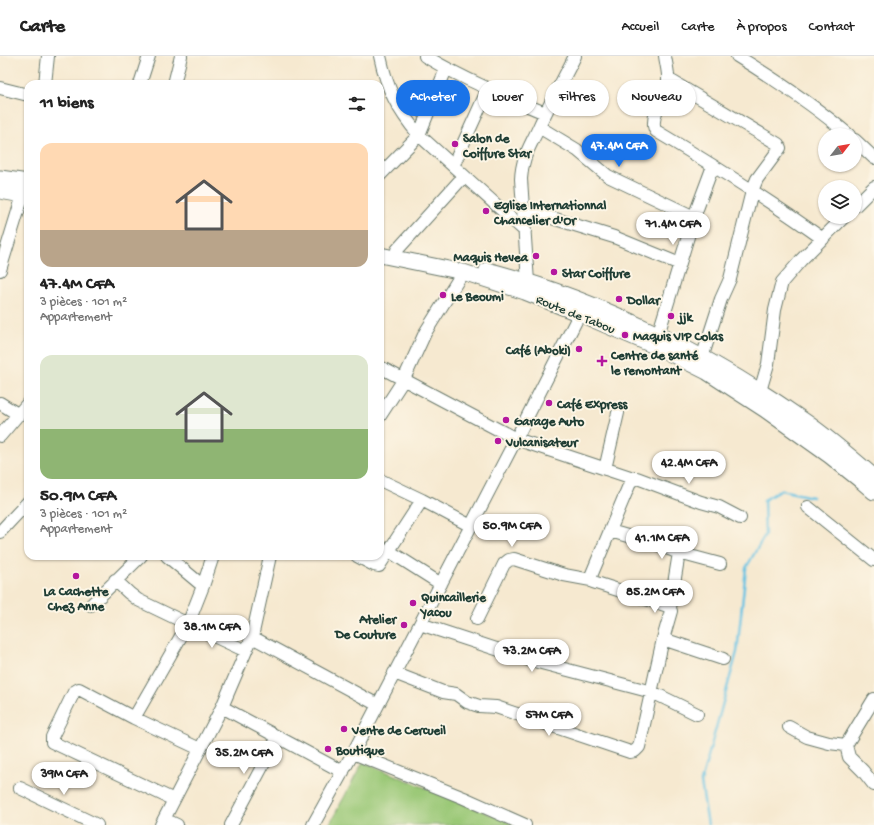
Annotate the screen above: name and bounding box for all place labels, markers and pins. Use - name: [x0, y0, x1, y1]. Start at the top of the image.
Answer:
- place label: Salon de Coiffure Star: [462, 132, 533, 162]
- pin: 47.4M CFA: [573, 134, 665, 168]
- marker: Salon de Coiffure Star: [450, 139, 460, 149]
- place label: Eglise Internationnal Chancelier d'Or: [493, 199, 607, 229]
- marker: Eglise Internationnal Chancelier d'Or: [481, 206, 491, 216]
- pin: 71.4M CFA: [627, 212, 719, 246]
- place label: Maquis Hevea: [453, 251, 529, 266]
- marker: Maquis Hevea: [531, 251, 541, 261]
- place label: Star Coiffure: [562, 266, 632, 282]
- marker: Star Coiffure: [549, 267, 559, 277]
- marker: Le Beoumi: [438, 290, 448, 300]
- place label: Le Beoumi: [451, 290, 504, 305]
- marker: Dollar: [614, 294, 624, 304]
- place label: Dollar: [626, 294, 661, 309]
- marker: jjk: [666, 311, 676, 321]
- place label: jjk: [676, 311, 695, 326]
- marker: Maquis VIP Colas: [620, 330, 630, 340]
- place label: Maquis VIP Colas: [633, 330, 724, 345]
- place label: Café (Aboki): [505, 343, 571, 359]
- marker: Café (Aboki): [574, 344, 584, 354]
- place label: Centre de santé le remontant: [610, 349, 700, 379]
- marker: Centre de santé le remontant: [596, 355, 608, 367]
- place label: Café Express: [556, 397, 628, 414]
- marker: Café Express: [544, 398, 554, 408]
- marker: Garage Auto: [501, 415, 511, 425]
- place label: Garage Auto: [514, 415, 584, 430]
- marker: Vulcanisateur: [493, 436, 503, 446]
- place label: Vulcanisateur: [505, 436, 579, 451]
- pin: 42.4M CFA: [643, 451, 735, 485]
- pin: 50.9M CFA: [466, 514, 558, 548]
- pin: 41.1M CFA: [616, 526, 708, 560]
- marker: La Cachette Chez Anne: [71, 571, 81, 581]
- pin: 85.2M CFA: [609, 580, 701, 614]
- place label: La Cachette Chez Anne: [44, 585, 110, 615]
- place label: Quincaillerie Yacou: [419, 591, 487, 621]
- marker: Quincaillerie Yacou: [408, 598, 418, 608]
- place label: Atelier De Couture: [334, 613, 397, 643]
- pin: 38.1M CFA: [166, 615, 258, 649]
- marker: Atelier De Couture: [399, 620, 409, 630]
- pin: 73.2M CFA: [486, 639, 578, 673]
- pin: 57M CFA: [512, 703, 586, 737]
- marker: Vente de Cercueil: [339, 724, 349, 734]
- place label: Vente de Cercueil: [351, 724, 446, 739]
- pin: 35.2M CFA: [198, 741, 290, 775]
- marker: Boutique: [323, 744, 333, 754]
- place label: Boutique: [335, 744, 385, 759]
- pin: 39M CFA: [27, 762, 101, 796]

